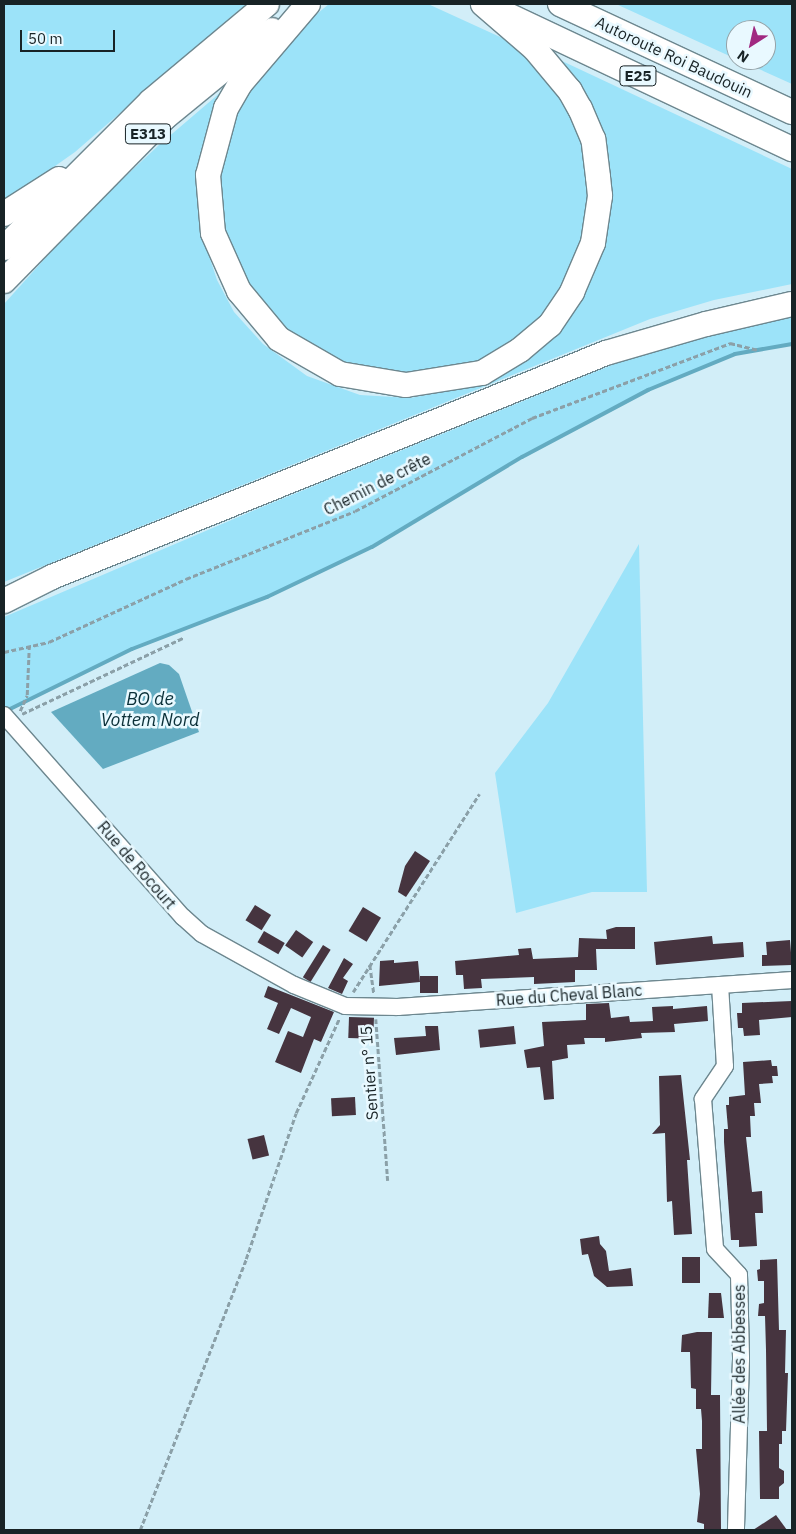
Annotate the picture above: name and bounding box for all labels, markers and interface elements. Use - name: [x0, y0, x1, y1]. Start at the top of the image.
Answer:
- street label: Autoroute Roi Baudouin: [592, 12, 756, 102]
- scale bar: [22, 20, 118, 52]
- north arrow: [726, 20, 776, 70]
- text: 50 m: [28, 29, 63, 48]
- text: N: [734, 46, 752, 67]
- road number: E25: [619, 64, 657, 88]
- road number: E313: [124, 122, 172, 146]
- street label: Chemin de crête: [320, 449, 434, 519]
- water label: BO de Vottem Nord: [100, 689, 200, 732]
- street label: Rue de Rocourt: [94, 817, 180, 913]
- street label: Rue du Cheval Blanc: [495, 980, 643, 1010]
- street label: Sentier n° 15: [356, 1025, 382, 1121]
- street label: Allée des Abbesses: [729, 1284, 749, 1424]

